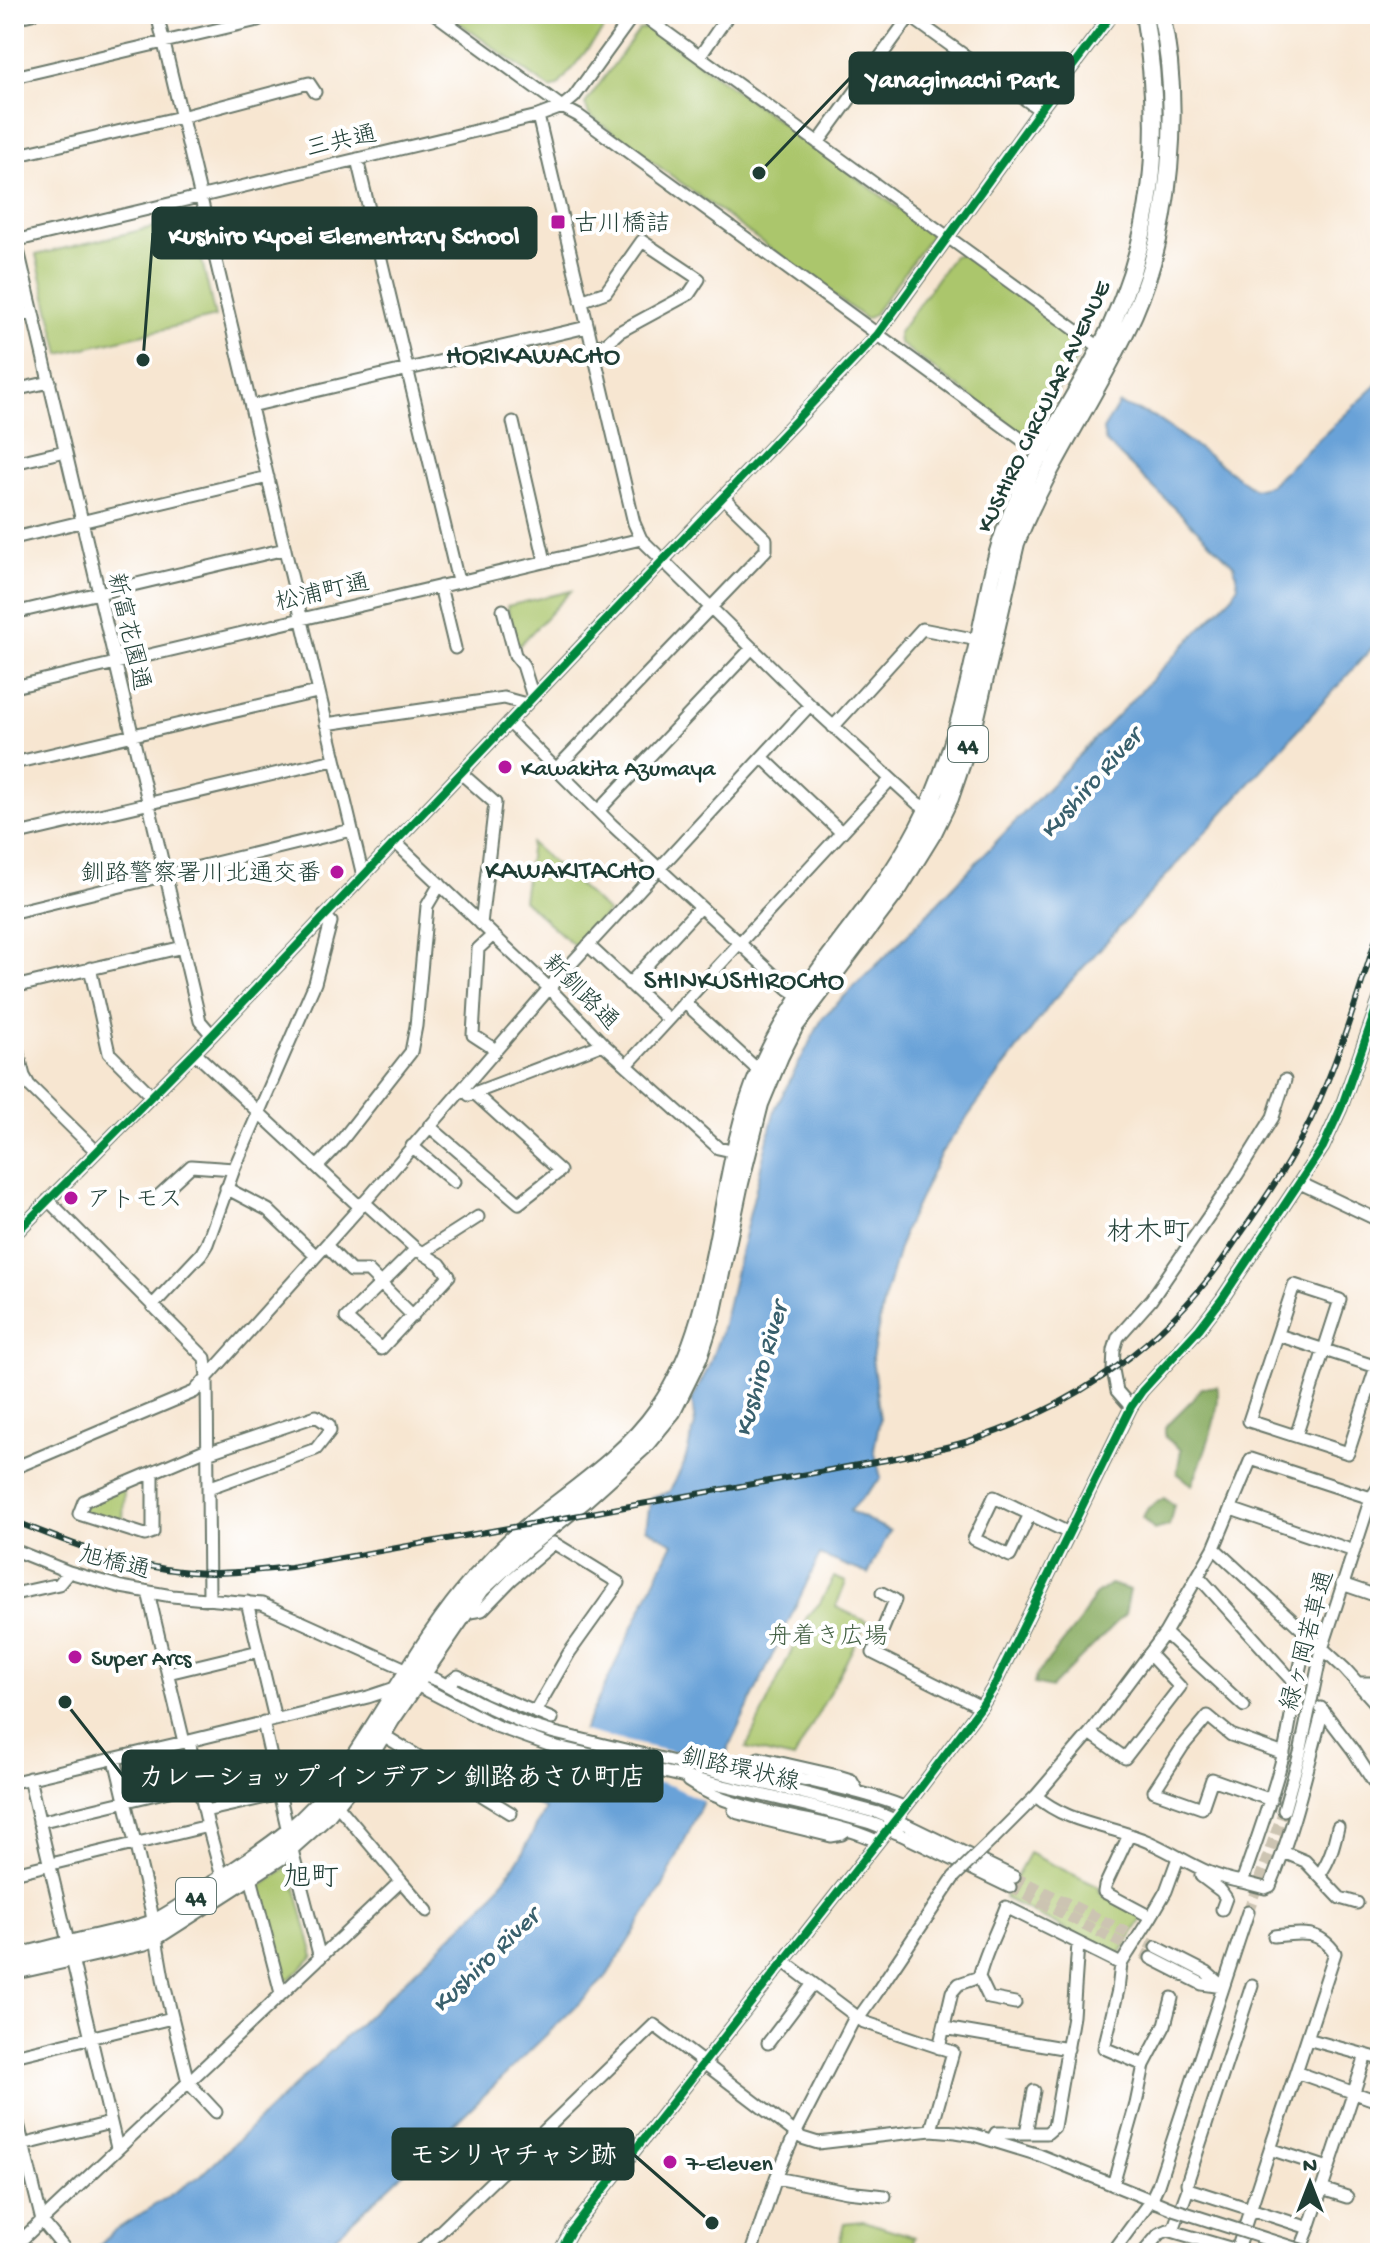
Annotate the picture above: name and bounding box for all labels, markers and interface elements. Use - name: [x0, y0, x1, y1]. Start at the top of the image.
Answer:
- callout: Yanagimachi Park: [850, 53, 1073, 103]
- text: Yanagimachi Park: [864, 67, 1061, 98]
- street label: 三共通: [303, 120, 380, 166]
- callout: Kushiro Kyoei Elementary School: [153, 208, 536, 258]
- place label: 古川橋詰: [574, 210, 670, 240]
- marker: 古川橋詰: [549, 213, 567, 231]
- text: Kushiro Kyoei Elementary School: [168, 223, 520, 254]
- street label: KUSHIRO CIRCULAR AVENUE: [971, 276, 1119, 538]
- district label: HORIKAWACHO: [446, 341, 620, 374]
- street label: 松浦町通: [273, 569, 373, 619]
- street label: 新富花園通: [99, 570, 155, 694]
- water label: Kushiro River: [1035, 720, 1153, 847]
- road number: 44: [948, 726, 988, 762]
- place label: Kawakita Azumaya: [521, 756, 716, 785]
- marker: Kawakita Azumaya: [496, 758, 514, 776]
- district label: KAWAKITACHO: [485, 856, 655, 889]
- place label: 釧路警察署川北通交番: [81, 860, 321, 890]
- marker: 釧路警察署川北通交番: [328, 863, 346, 881]
- street label: 新釧路通: [535, 949, 624, 1038]
- district label: SHINKUSHIROCHO: [644, 966, 845, 999]
- place label: アトモス: [87, 1187, 183, 1216]
- marker: アトモス: [62, 1189, 80, 1207]
- district label: 材木町: [1106, 1217, 1190, 1251]
- water label: Kushiro River: [729, 1295, 799, 1441]
- street label: 旭橋通: [76, 1542, 153, 1587]
- street label: 緑ヶ岡若草通: [1276, 1567, 1342, 1714]
- park label: 舟着き広場: [768, 1623, 888, 1653]
- place label: Super Arcs: [91, 1646, 193, 1675]
- marker: Super Arcs: [66, 1648, 84, 1666]
- street label: 釧路環状線: [678, 1743, 802, 1799]
- callout: カレーショップ インデアン 釧路あさひ町店: [123, 1751, 662, 1801]
- text: カレーショップ インデアン 釧路あさひ町店: [138, 1763, 646, 1796]
- district label: 旭町: [283, 1862, 339, 1896]
- road number: 44: [176, 1878, 216, 1914]
- water label: Kushiro River: [427, 1900, 551, 2021]
- callout: モシリヤチャシ跡: [393, 2129, 633, 2179]
- text: モシリヤチャシ跡: [410, 2142, 616, 2174]
- north arrow: [1270, 2143, 1350, 2223]
- place label: 7-Eleven: [685, 2151, 774, 2180]
- marker: 7-Eleven: [661, 2153, 679, 2171]
- text: N: [1303, 2154, 1317, 2180]

